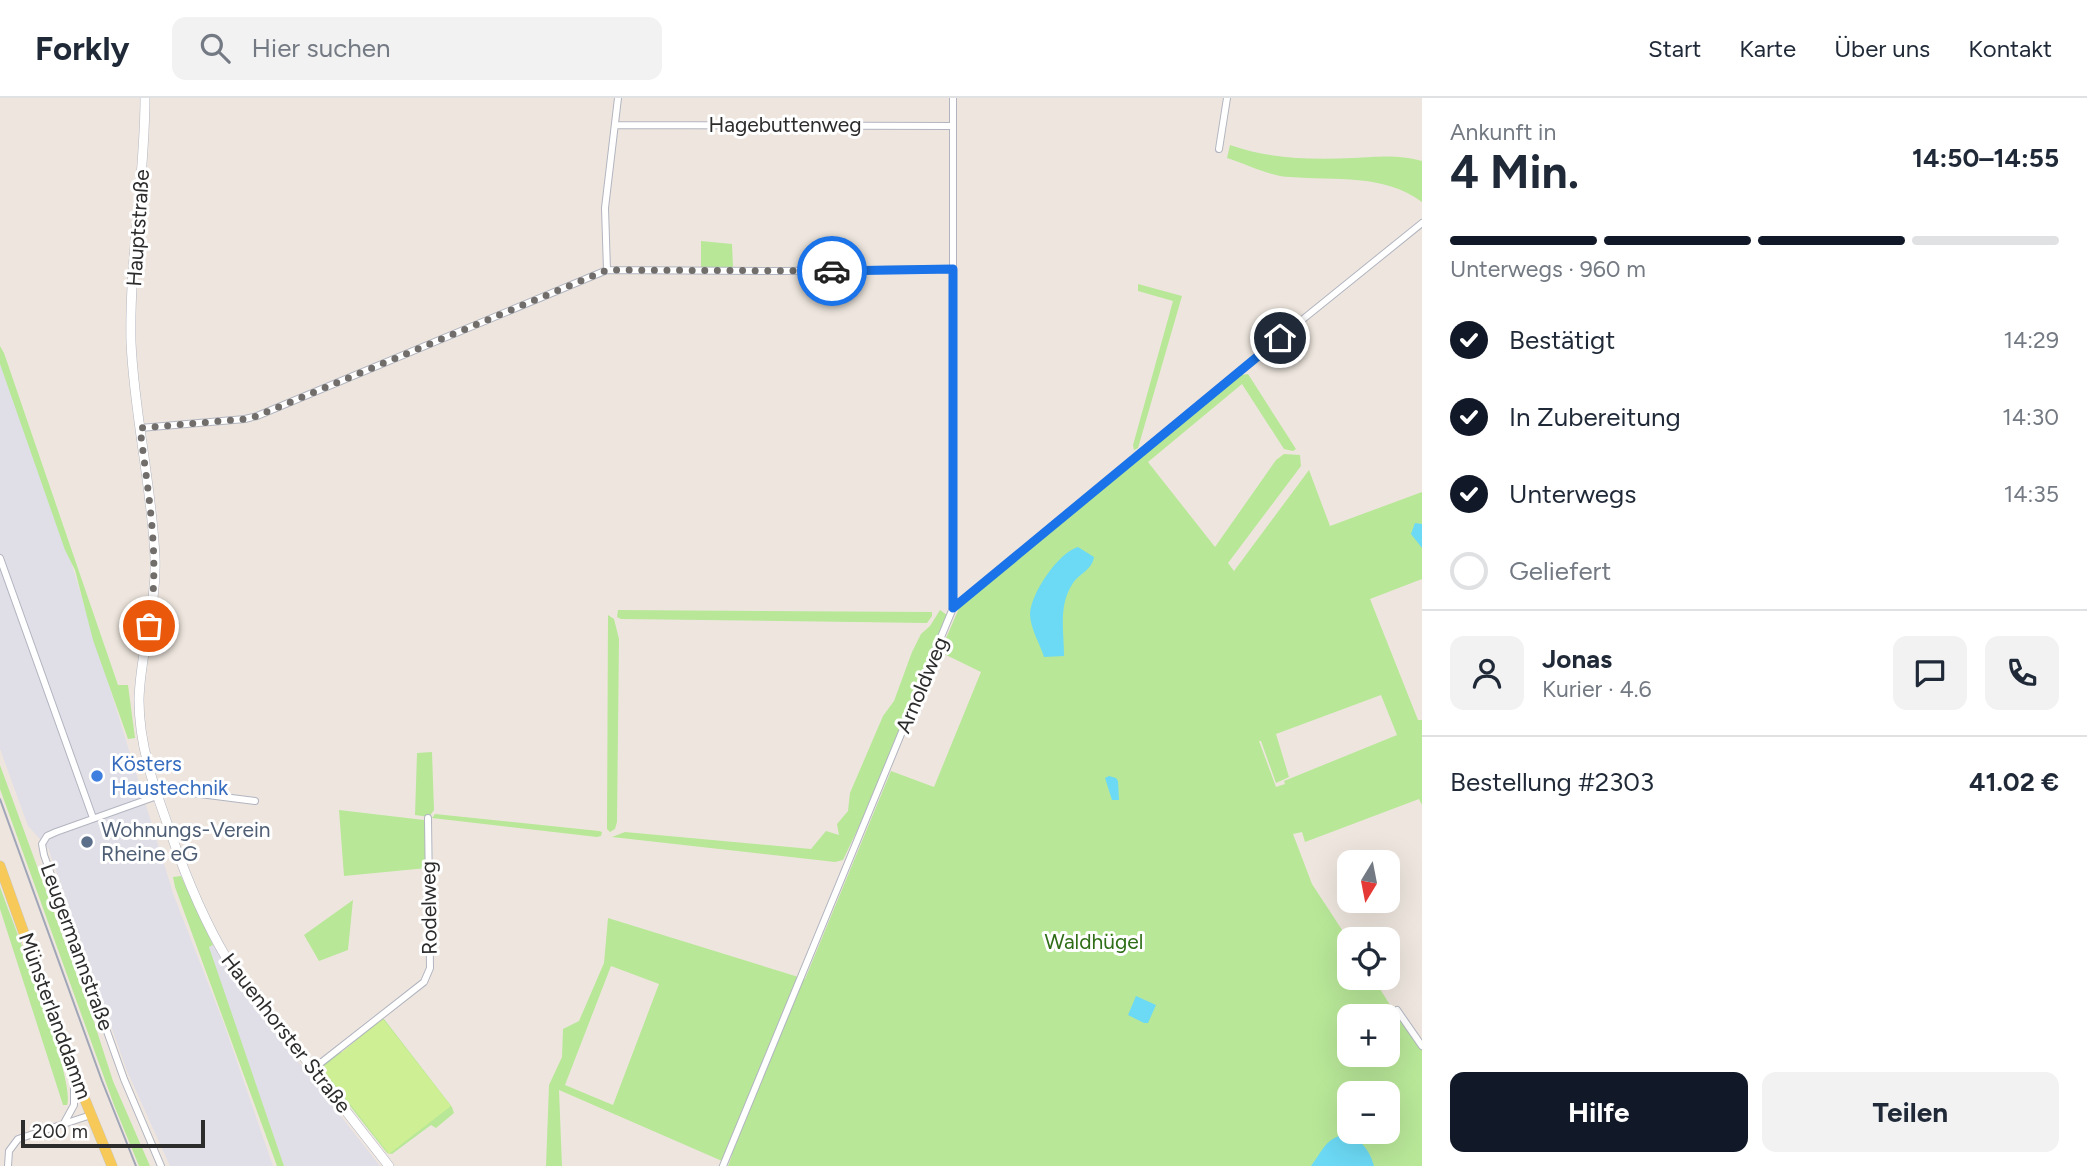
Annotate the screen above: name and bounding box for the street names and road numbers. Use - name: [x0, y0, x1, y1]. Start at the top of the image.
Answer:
- street label: Hagebuttenweg: [708, 112, 862, 137]
- street label: Hauptstraße: [121, 169, 154, 287]
- street label: Arnoldweg: [890, 633, 953, 737]
- street label: Leugermannstraße: [36, 860, 119, 1034]
- street label: Rodelweg: [415, 861, 442, 955]
- street label: Münsterlanddamm: [14, 929, 97, 1103]
- street label: Hauenhorster Straße: [216, 948, 357, 1118]

